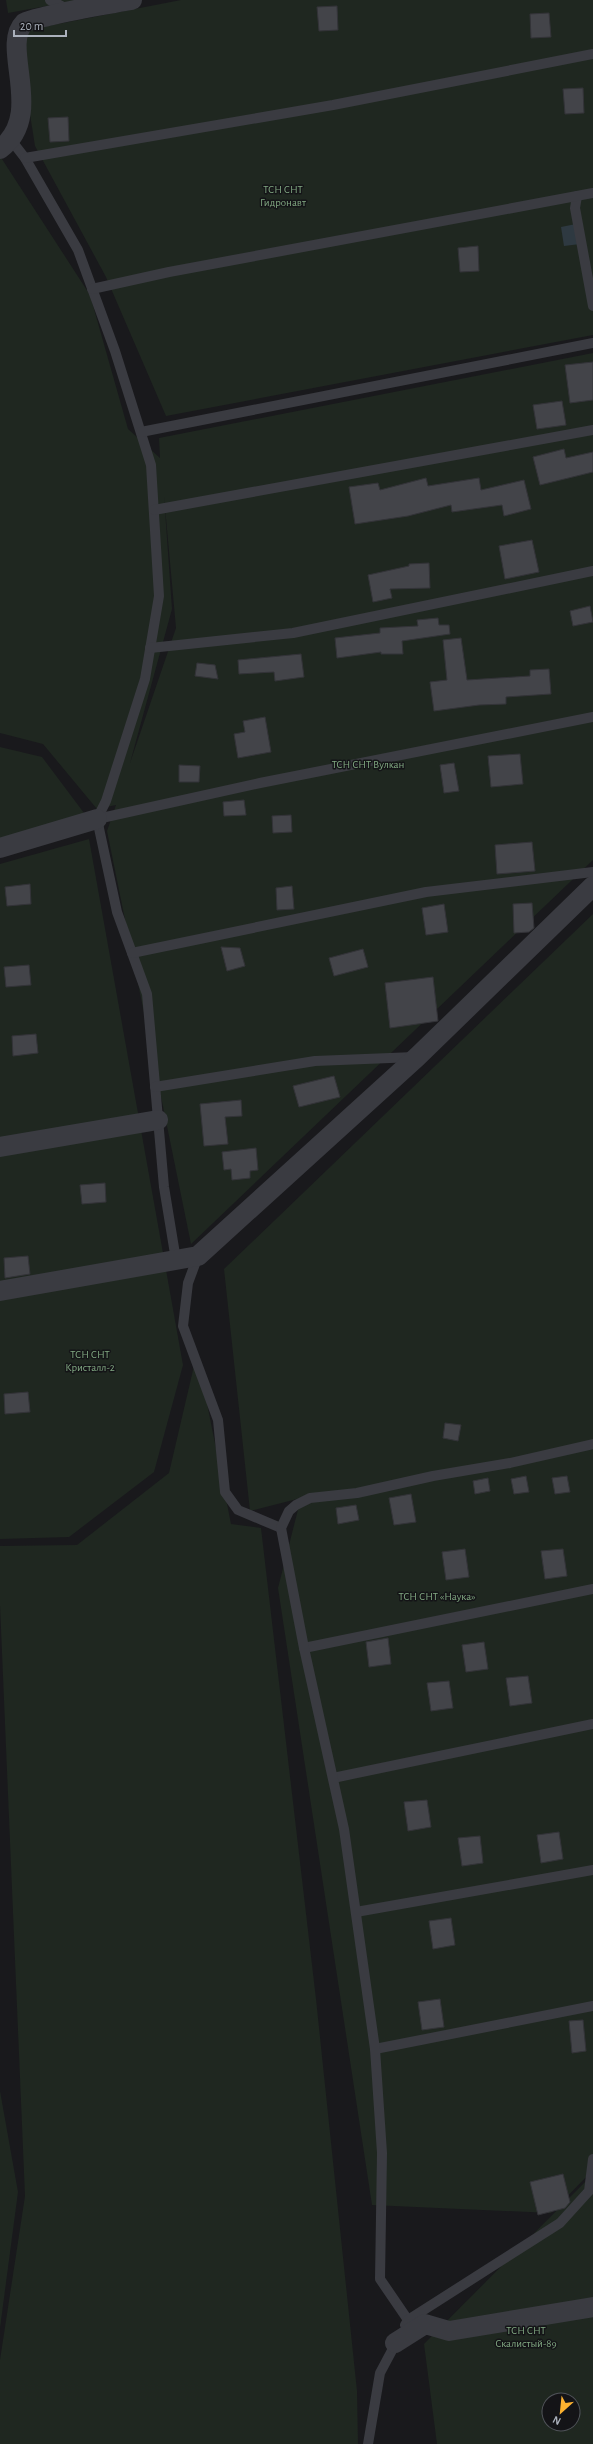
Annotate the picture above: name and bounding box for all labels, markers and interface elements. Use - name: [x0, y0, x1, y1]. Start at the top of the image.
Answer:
- scale bar: [14, 12, 66, 38]
- text: 20 m: [20, 20, 43, 32]
- park label: ТСН СНТ Гидронавт: [260, 184, 306, 208]
- park label: ТСН СНТ Вулкан: [332, 759, 404, 770]
- park label: ТСН СНТ Кристалл-2: [65, 1349, 115, 1373]
- park label: ТСН СНТ «Наука»: [398, 1591, 476, 1602]
- park label: ТСН СНТ Скалистый-89: [495, 2325, 557, 2349]
- north arrow: [541, 2392, 581, 2432]
- text: N: [551, 2414, 563, 2427]

